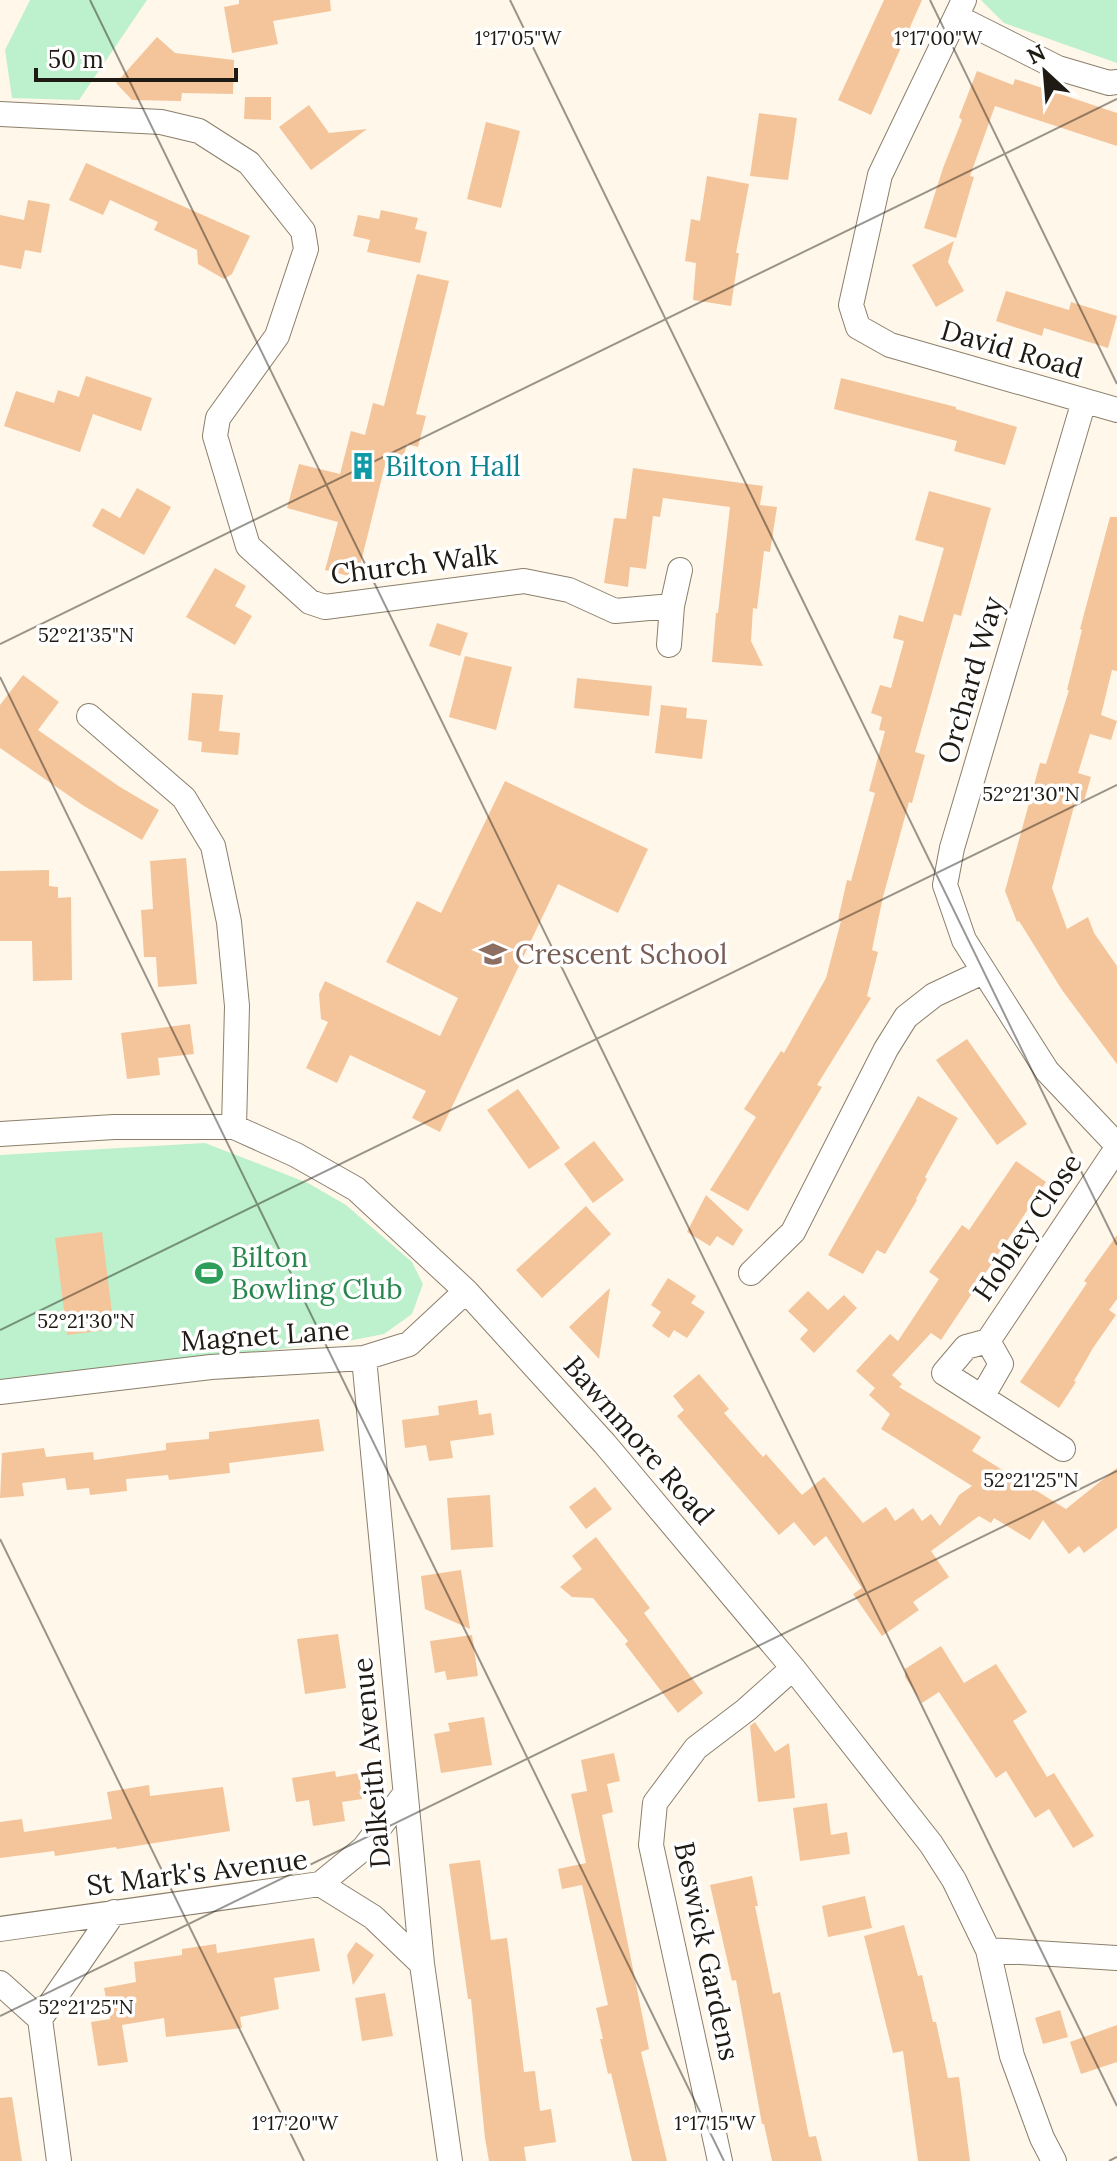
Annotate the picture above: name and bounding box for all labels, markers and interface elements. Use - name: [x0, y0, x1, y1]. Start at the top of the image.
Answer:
- text: 1°17'05"W: [475, 25, 562, 50]
- text: 1°17'00"W: [894, 25, 983, 50]
- scale bar: [36, 32, 236, 82]
- north arrow: [1005, 32, 1085, 112]
- text: N: [1022, 38, 1050, 70]
- text: 50 m: [48, 44, 104, 75]
- street label: David Road: [937, 312, 1087, 386]
- place label: Bilton Hall: [385, 448, 521, 484]
- building icon: Bilton Hall: [348, 451, 378, 481]
- street label: Church Walk: [328, 536, 500, 592]
- street label: Orchard Way: [929, 592, 1011, 768]
- text: 52°21'35"N: [38, 622, 134, 647]
- text: 52°21'30"N: [982, 781, 1080, 806]
- place label: Crescent School: [515, 936, 727, 972]
- school or university icon: Crescent School: [478, 939, 508, 969]
- street label: Hobley Close: [964, 1146, 1090, 1308]
- place label: Bilton Bowling Club: [231, 1239, 402, 1307]
- sports icon: Bilton Bowling Club: [194, 1258, 224, 1288]
- text: 52°21'30"N: [37, 1308, 135, 1333]
- street label: Magnet Lane: [179, 1311, 351, 1359]
- street label: Bawnmore Road: [556, 1348, 722, 1532]
- text: 52°21'25"N: [983, 1467, 1079, 1492]
- street label: Dalkeith Avenue: [344, 1656, 398, 1870]
- street label: Beswick Gardens: [666, 1838, 748, 2064]
- street label: St Mark's Avenue: [84, 1841, 310, 1903]
- text: 52°21'25"N: [38, 1994, 134, 2019]
- text: 1°17'20"W: [252, 2110, 339, 2135]
- text: 1°17'15"W: [674, 2110, 757, 2135]

